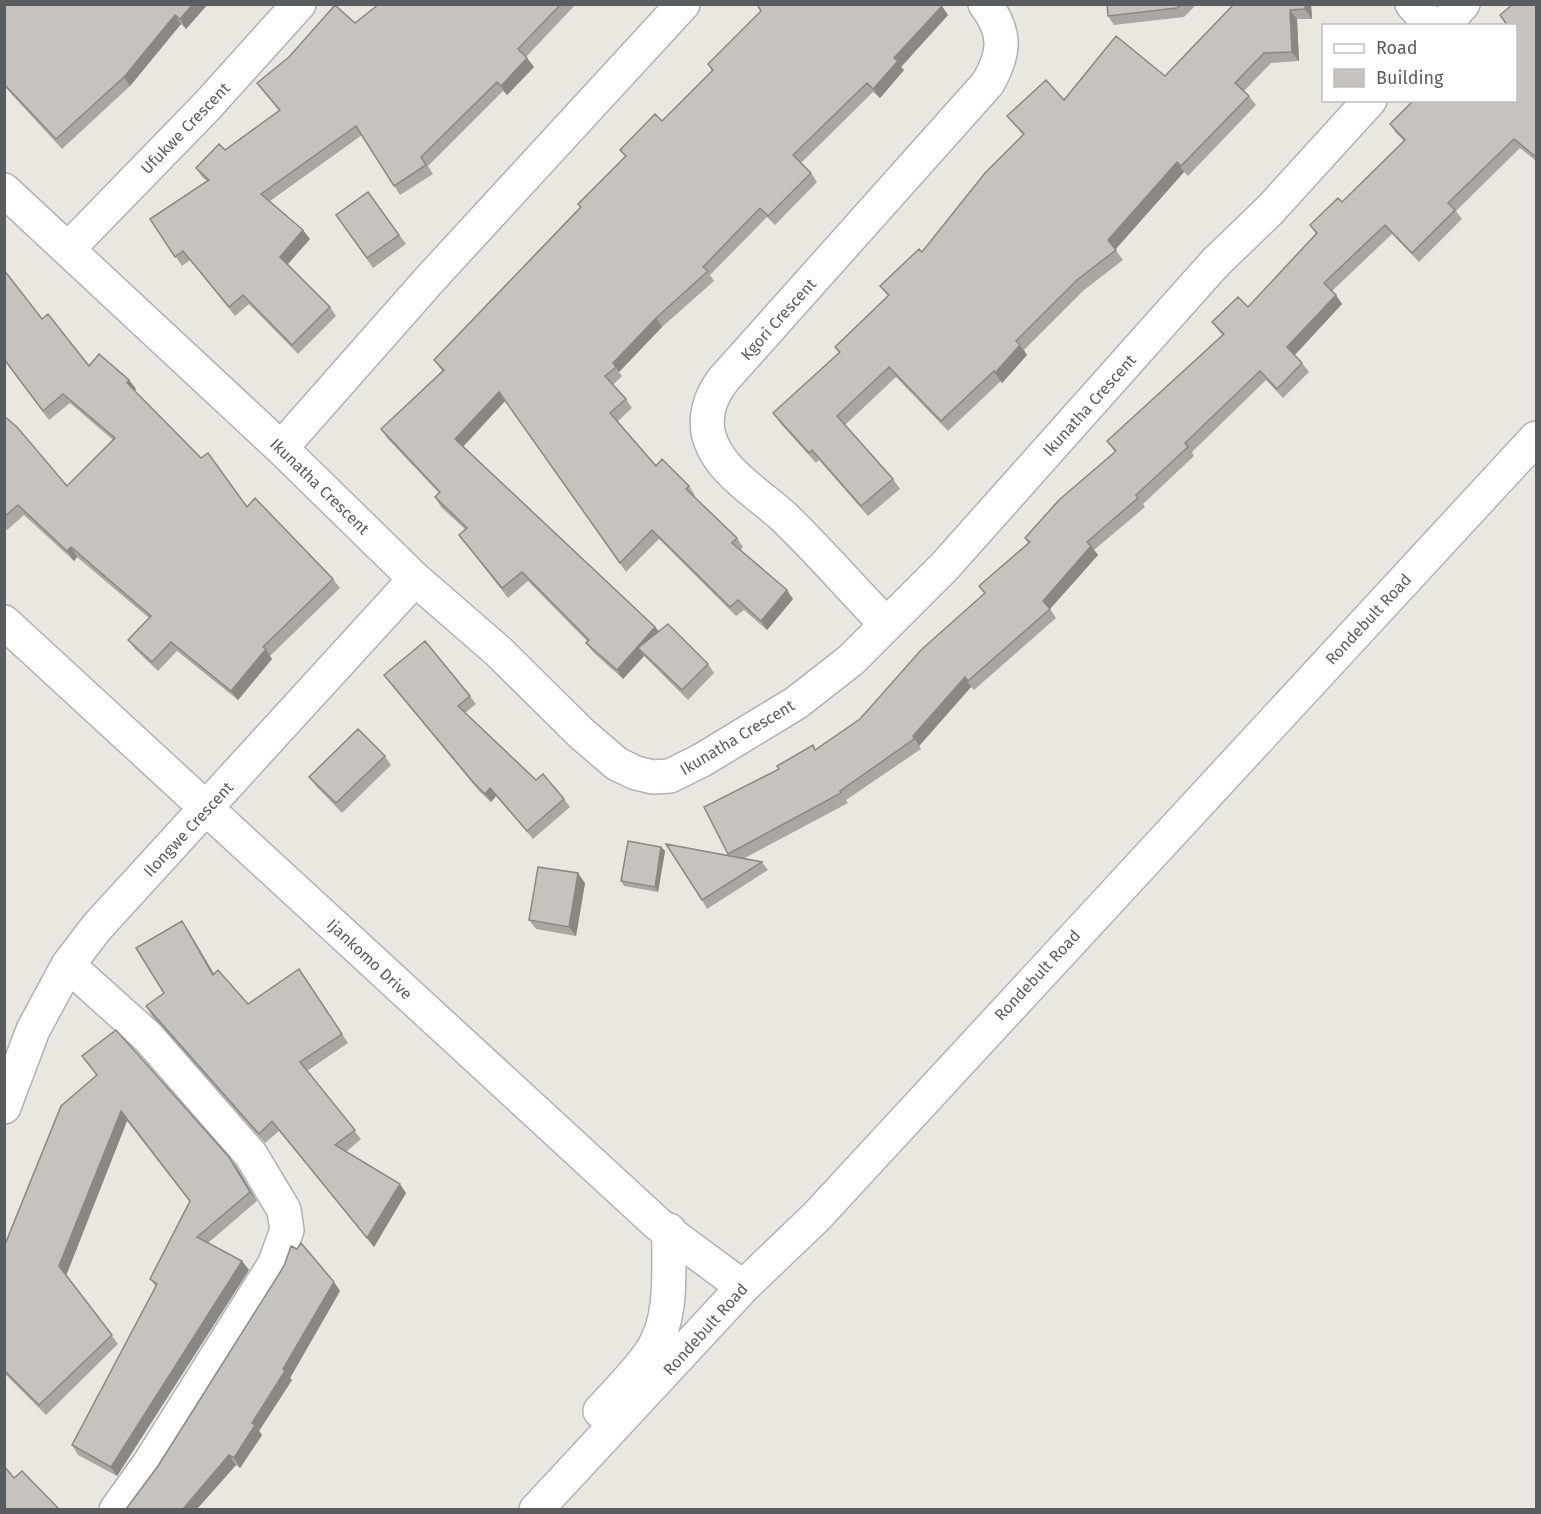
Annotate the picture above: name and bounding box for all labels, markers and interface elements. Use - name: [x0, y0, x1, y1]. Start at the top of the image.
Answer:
- legend: [1322, 24, 1517, 102]
- text: Road: [1376, 37, 1418, 59]
- text: Building: [1376, 67, 1444, 89]
- street label: Ufukwe Crescent: [137, 79, 234, 178]
- street label: Kgori Crescent: [737, 274, 820, 364]
- street label: Ikunatha Crescent: [1039, 350, 1140, 460]
- street label: Ikunatha Crescent: [266, 434, 373, 539]
- street label: Rondebult Road: [1322, 570, 1415, 669]
- street label: Ikunatha Crescent: [677, 696, 798, 779]
- street label: Ilongwe Crescent: [140, 778, 237, 881]
- street label: Ijankomo Drive: [323, 915, 416, 1004]
- street label: Rondebult Road: [991, 926, 1084, 1025]
- street label: Rondebult Road: [659, 1280, 752, 1379]

